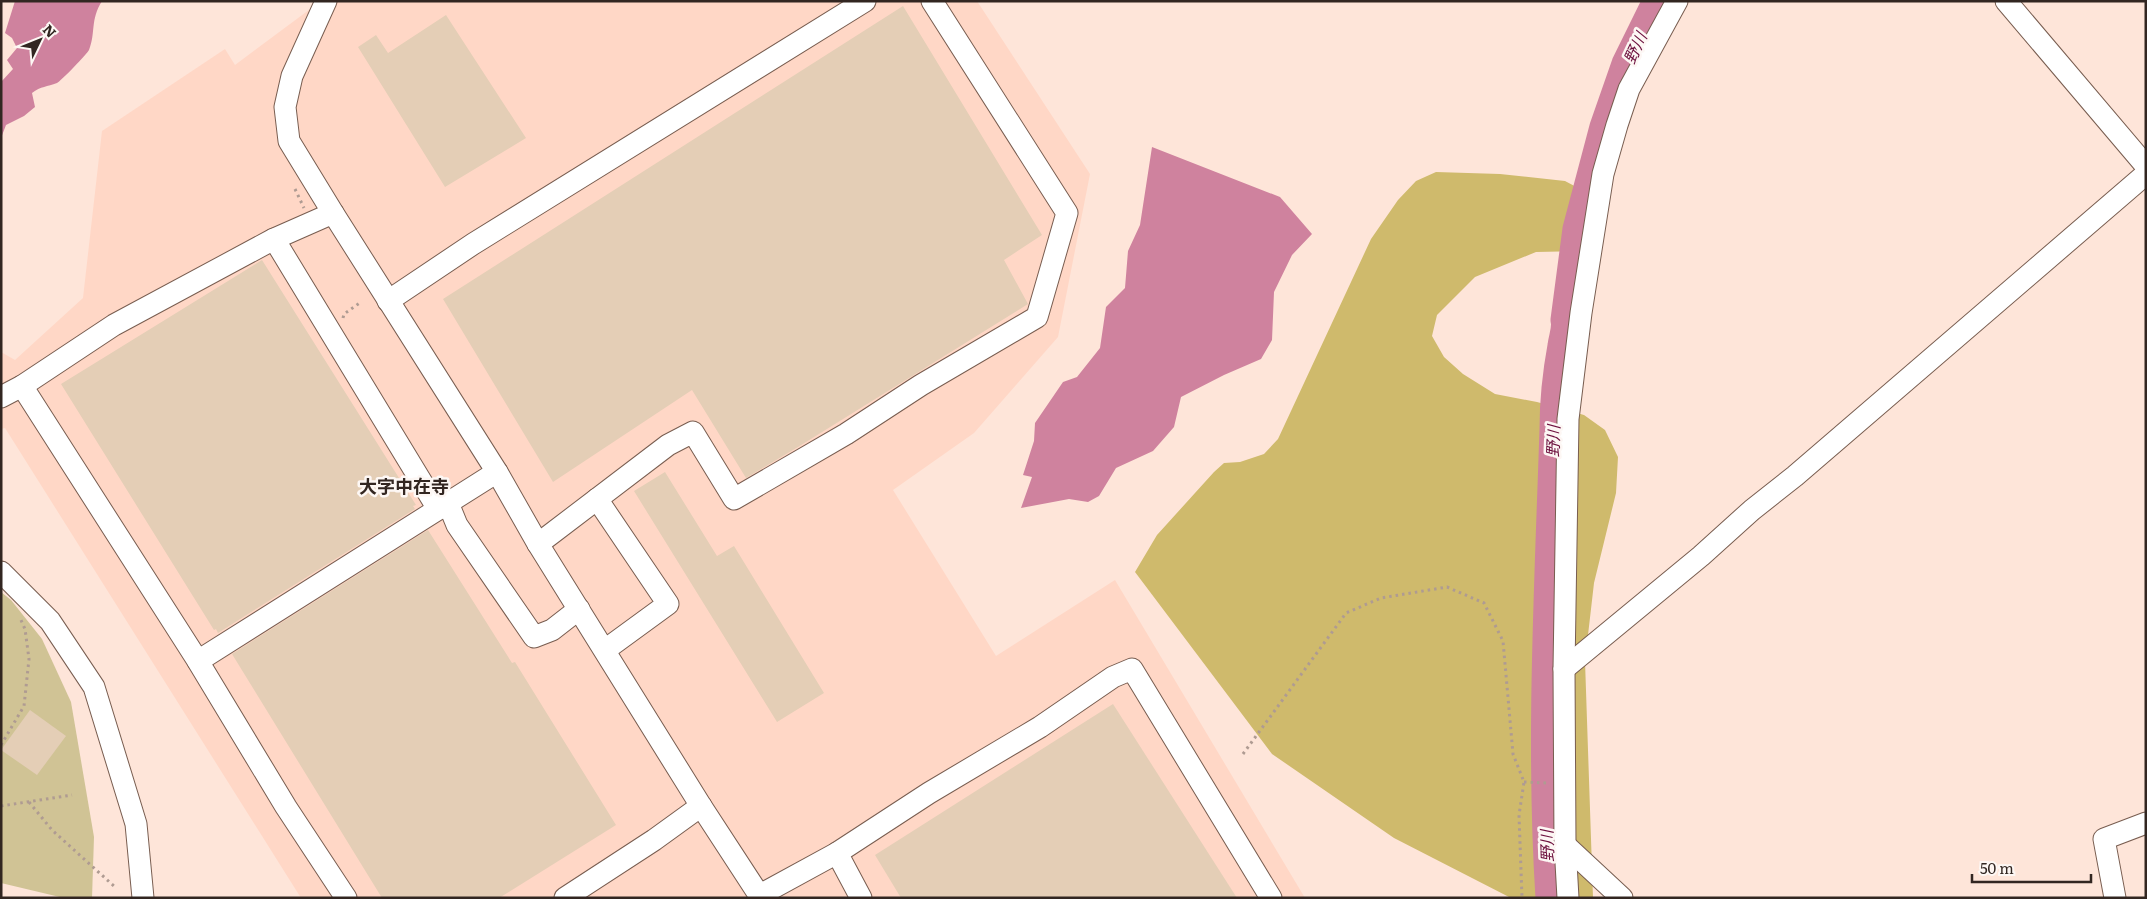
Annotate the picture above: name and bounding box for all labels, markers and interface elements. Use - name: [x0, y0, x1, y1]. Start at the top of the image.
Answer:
- north arrow: [15, 15, 65, 65]
- text: N: [39, 19, 62, 42]
- water label: 野川: [1616, 26, 1653, 67]
- water label: 野川: [1539, 423, 1565, 457]
- district label: 大字中在寺: [359, 472, 449, 499]
- water label: 野川: [1533, 828, 1559, 862]
- scale bar: [1972, 852, 2091, 884]
- text: 50 m: [1980, 856, 2014, 879]

